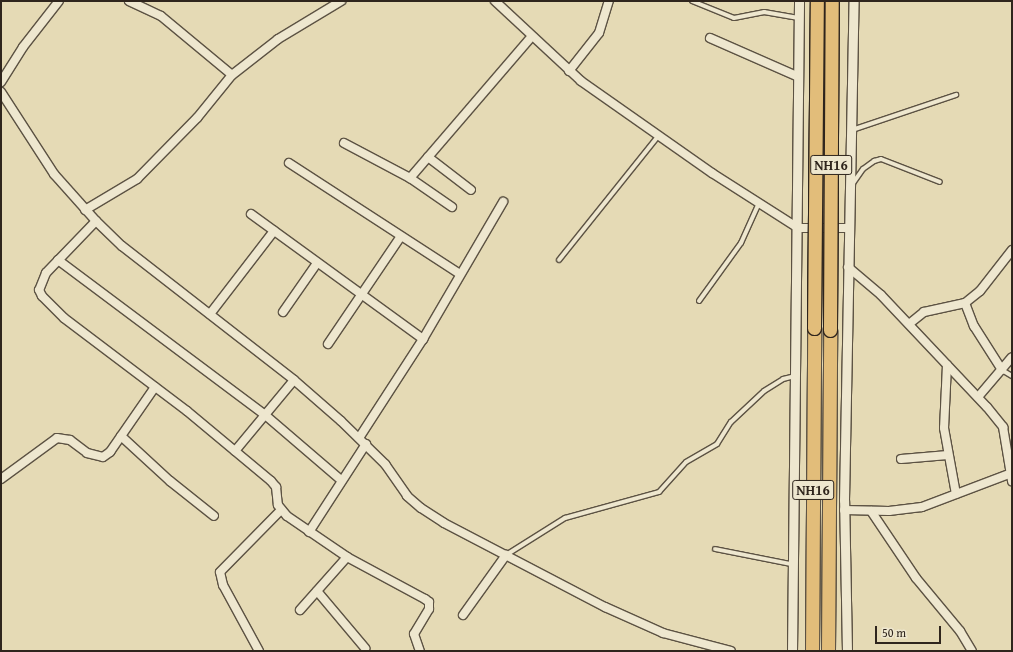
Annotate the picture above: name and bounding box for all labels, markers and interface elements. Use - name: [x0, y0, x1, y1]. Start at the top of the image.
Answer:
- road number: NH16: [810, 153, 852, 177]
- road number: NH16: [792, 478, 834, 502]
- scale bar: [877, 618, 943, 644]
- text: 50 m: [882, 624, 906, 641]

